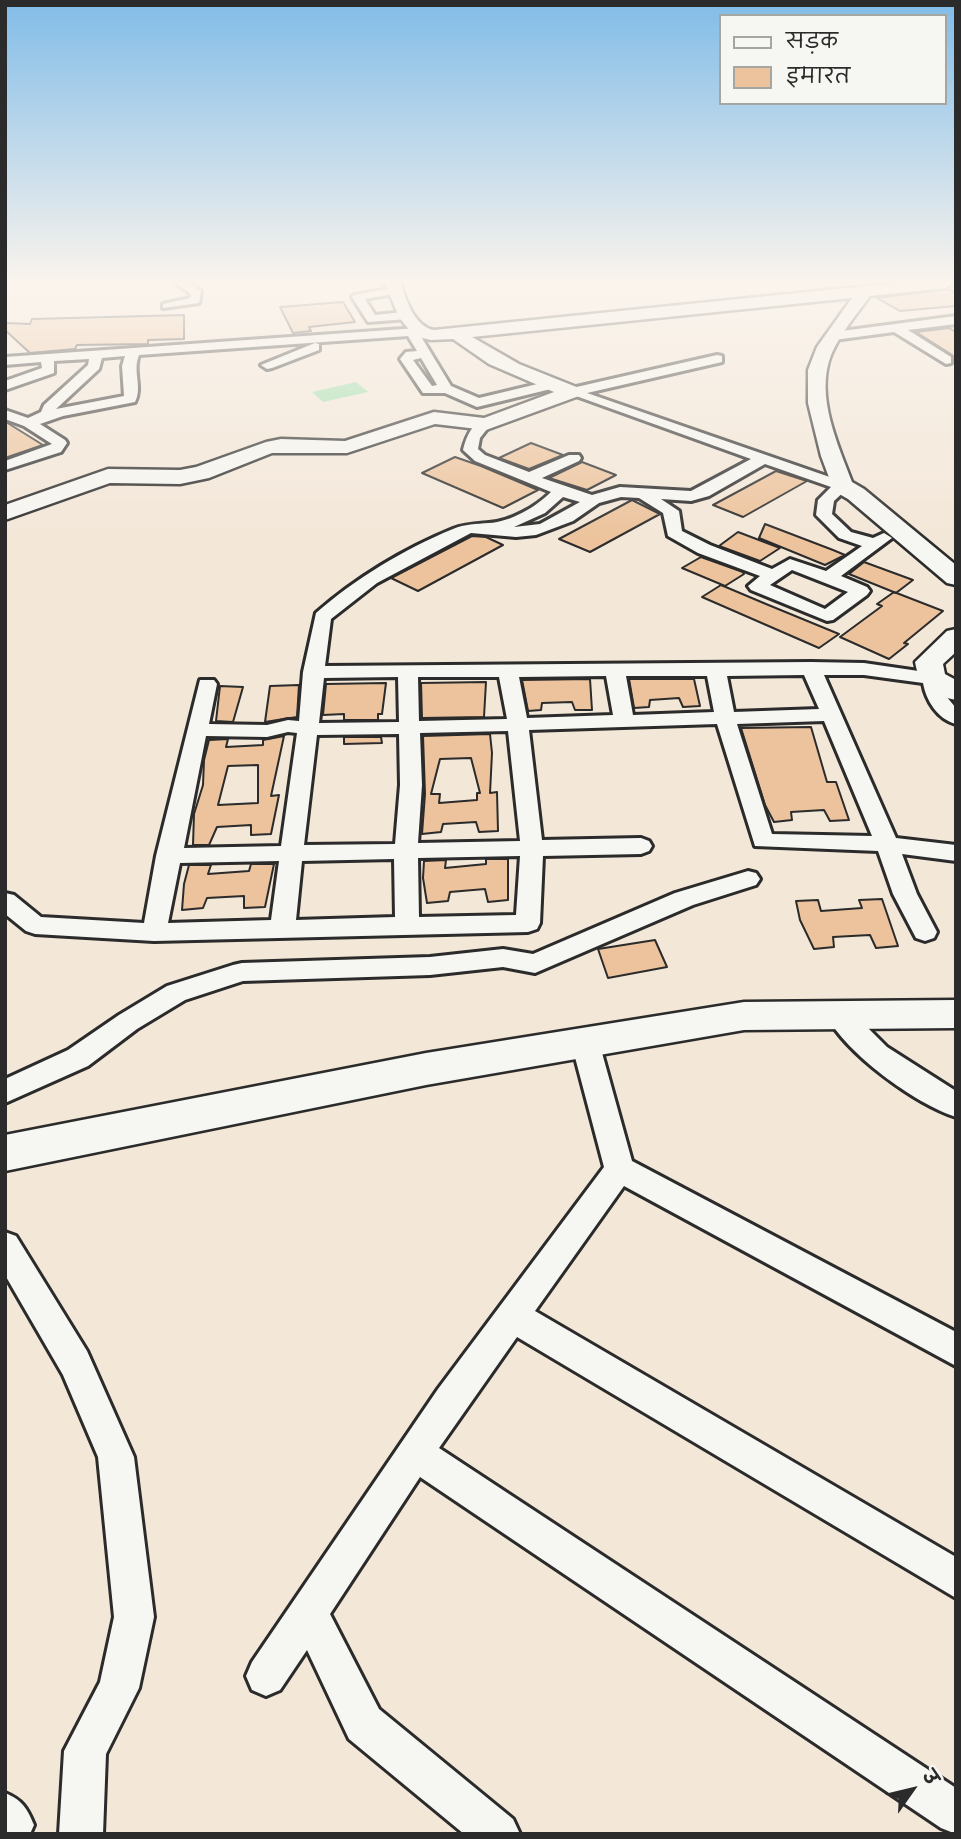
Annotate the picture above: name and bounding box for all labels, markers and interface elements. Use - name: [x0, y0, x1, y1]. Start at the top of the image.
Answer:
- legend: [720, 14, 947, 105]
- text: सड़क: [786, 28, 838, 56]
- text: इमारत: [786, 63, 850, 91]
- north arrow: [877, 1755, 947, 1825]
- text: उ: [916, 1766, 944, 1790]

